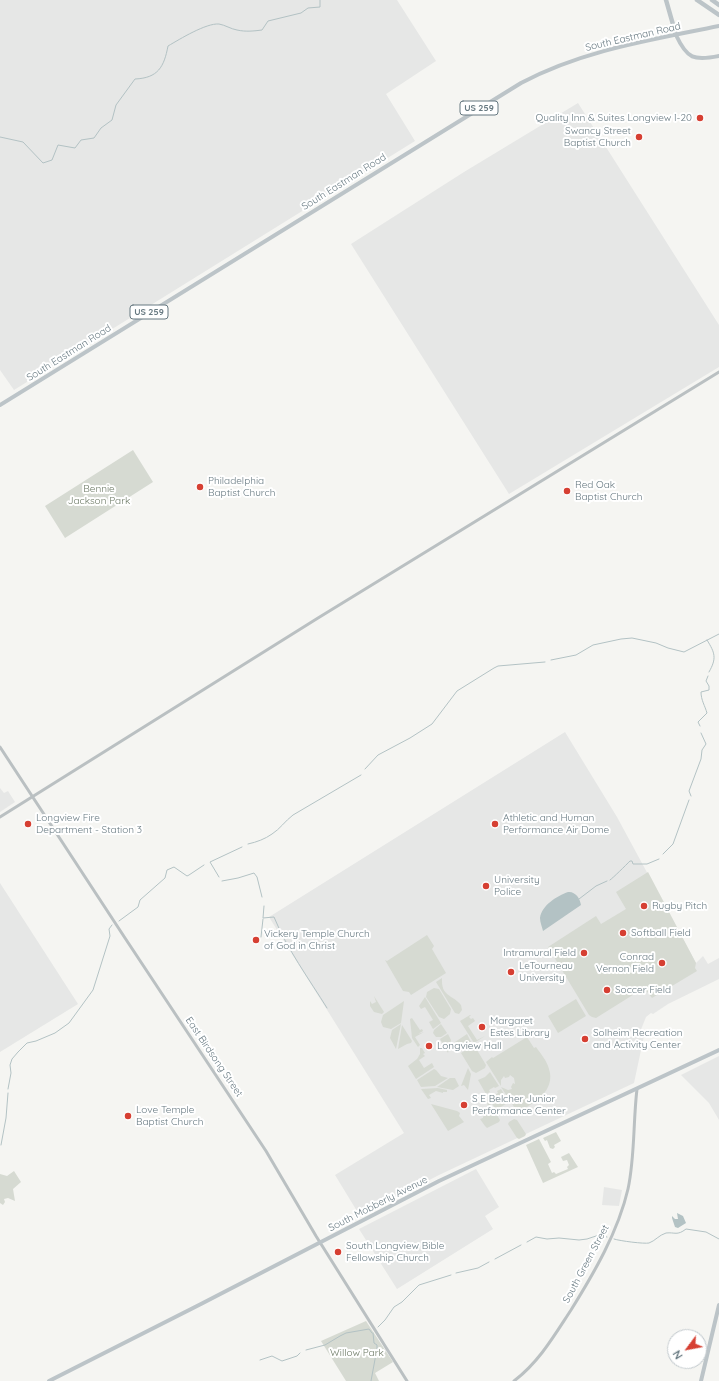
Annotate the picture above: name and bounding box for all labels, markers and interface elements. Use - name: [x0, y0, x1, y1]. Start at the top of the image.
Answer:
- street label: South Eastman Road: [584, 20, 682, 54]
- road number: US 259: [460, 101, 498, 115]
- place label: Quality Inn & Suites Longview I-20: [535, 112, 692, 124]
- marker: Quality Inn & Suites Longview I-20: [695, 113, 705, 123]
- place label: Swancy Street Baptist Church: [564, 125, 631, 148]
- marker: Swancy Street Baptist Church: [634, 132, 644, 142]
- street label: South Eastman Road: [299, 151, 389, 213]
- road number: US 259: [130, 305, 168, 319]
- street label: South Eastman Road: [24, 322, 114, 384]
- place label: Philadelphia Baptist Church: [208, 475, 275, 498]
- place label: Red Oak Baptist Church: [575, 479, 642, 502]
- marker: Philadelphia Baptist Church: [195, 482, 205, 492]
- park label: Bennie Jackson Park: [68, 483, 130, 506]
- marker: Red Oak Baptist Church: [562, 486, 572, 496]
- place label: Longview Fire Department - Station 3: [36, 812, 142, 836]
- place label: Athletic and Human Performance Air Dome: [503, 812, 609, 836]
- marker: Longview Fire Department - Station 3: [23, 819, 33, 829]
- marker: Athletic and Human Performance Air Dome: [490, 819, 500, 829]
- place label: University Police: [494, 874, 540, 898]
- marker: University Police: [481, 881, 491, 891]
- place label: Rugby Pitch: [652, 900, 707, 912]
- marker: Rugby Pitch: [639, 901, 649, 911]
- place label: Softball Field: [631, 927, 691, 939]
- place label: Vickery Temple Church of God in Christ: [264, 928, 370, 952]
- marker: Softball Field: [618, 928, 628, 938]
- marker: Vickery Temple Church of God in Christ: [251, 935, 261, 945]
- place label: Intramural Field: [503, 947, 576, 959]
- marker: Intramural Field: [579, 948, 589, 958]
- place label: Conrad Vernon Field: [596, 951, 654, 974]
- marker: Conrad Vernon Field: [657, 958, 667, 968]
- place label: LeTourneau University: [519, 960, 573, 984]
- marker: LeTourneau University: [506, 967, 516, 977]
- place label: Soccer Field: [615, 984, 671, 996]
- marker: Soccer Field: [602, 985, 612, 995]
- street label: East Birdsong Street: [183, 1015, 245, 1099]
- place label: Margaret Estes Library: [490, 1015, 550, 1038]
- marker: Margaret Estes Library: [477, 1022, 487, 1032]
- place label: Solheim Recreation and Activity Center: [593, 1027, 682, 1050]
- marker: Solheim Recreation and Activity Center: [580, 1034, 590, 1044]
- place label: Longview Hall: [437, 1040, 502, 1052]
- marker: Longview Hall: [424, 1041, 434, 1051]
- place label: S E Belcher Junior Performance Center: [472, 1093, 566, 1116]
- marker: S E Belcher Junior Performance Center: [459, 1100, 469, 1110]
- place label: Love Temple Baptist Church: [136, 1104, 203, 1128]
- marker: Love Temple Baptist Church: [123, 1111, 133, 1121]
- street label: South Mobberly Avenue: [326, 1174, 430, 1234]
- street label: South Green Street: [560, 1223, 612, 1305]
- place label: South Longview Bible Fellowship Church: [346, 1240, 444, 1264]
- marker: South Longview Bible Fellowship Church: [333, 1247, 343, 1257]
- north arrow: [667, 1329, 707, 1369]
- park label: Willow Park: [330, 1347, 384, 1359]
- text: N: [670, 1348, 686, 1362]

